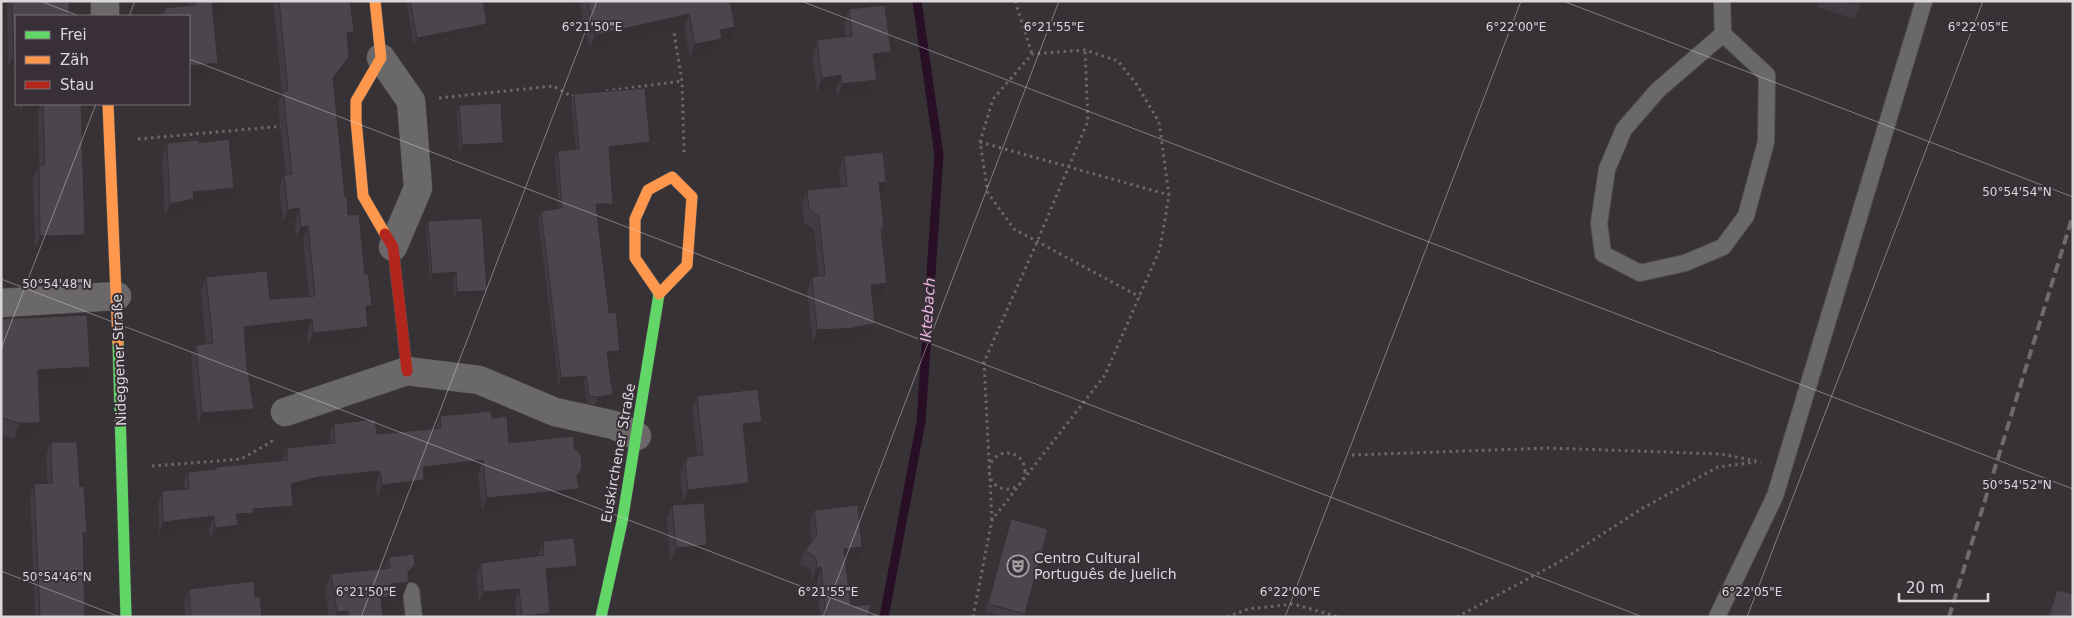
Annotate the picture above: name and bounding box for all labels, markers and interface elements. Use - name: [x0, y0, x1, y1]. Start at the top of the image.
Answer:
- legend: [15, 15, 190, 105]
- text: 6°21'50"E: [562, 20, 622, 34]
- text: 6°21'55"E: [1024, 20, 1084, 34]
- text: 6°22'00"E: [1486, 20, 1546, 34]
- text: 6°22'05"E: [1948, 20, 2008, 34]
- text: Frei: [60, 26, 87, 44]
- text: Zäh: [60, 51, 89, 69]
- text: Stau: [60, 76, 94, 94]
- text: 50°54'54"N: [1982, 185, 2052, 199]
- text: 50°54'48"N: [22, 277, 92, 291]
- water label: Iktebach: [917, 277, 939, 343]
- street label: Nideggener Straße: [109, 294, 129, 426]
- street label: Euskirchener Straße: [598, 382, 638, 524]
- text: 50°54'52"N: [1982, 478, 2052, 492]
- place label: Centro Cultural Português de Juelich: [1034, 550, 1177, 582]
- theatre icon: Centro Cultural Português de Juelich: [1006, 554, 1030, 578]
- text: 50°54'46"N: [22, 570, 92, 584]
- scale bar: [1899, 570, 1988, 602]
- text: 20 m: [1906, 579, 1944, 597]
- text: 6°21'50"E: [336, 585, 396, 599]
- text: 6°21'55"E: [798, 585, 858, 599]
- text: 6°22'00"E: [1260, 585, 1320, 599]
- text: 6°22'05"E: [1722, 585, 1782, 599]

